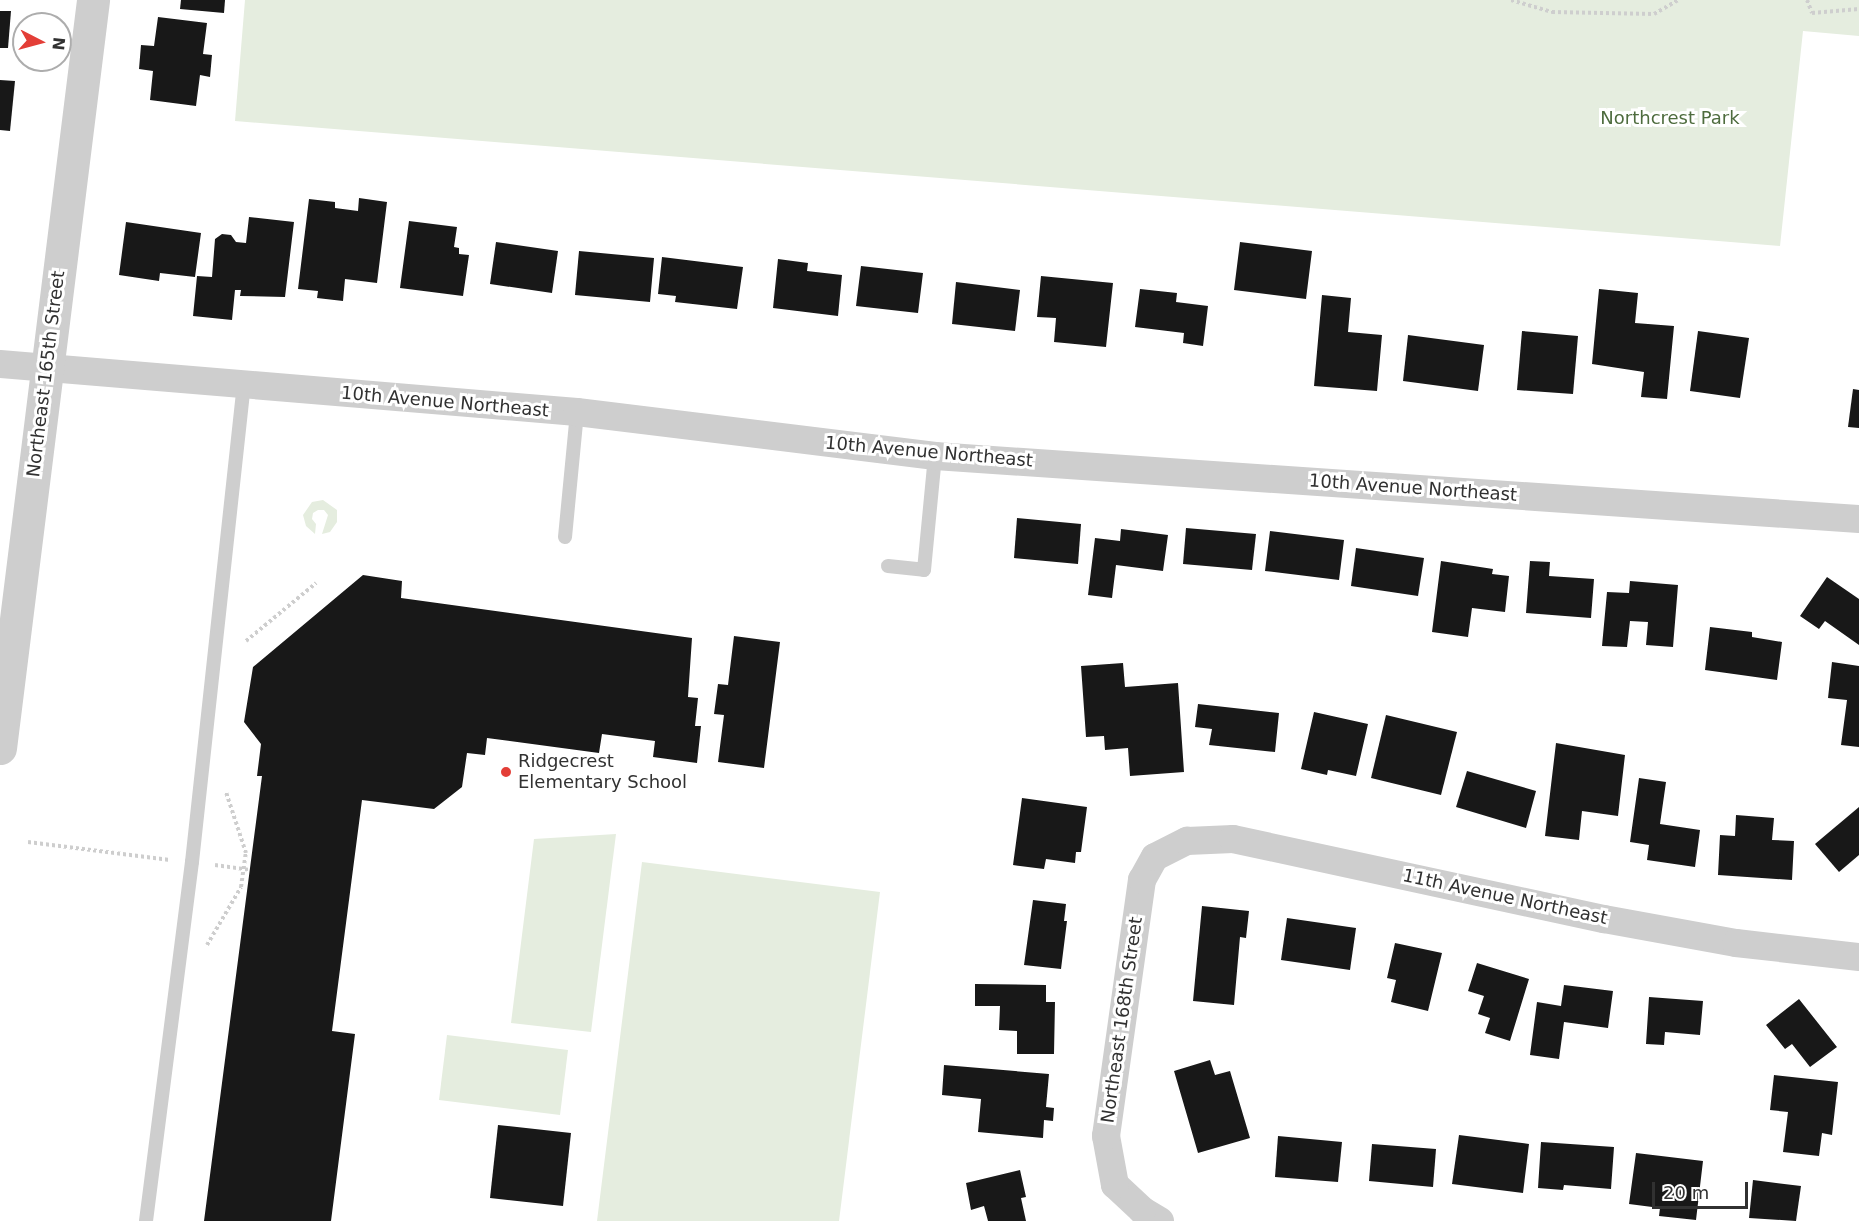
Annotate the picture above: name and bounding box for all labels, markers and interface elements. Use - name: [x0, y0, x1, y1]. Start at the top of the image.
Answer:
- north arrow: [12, 12, 72, 72]
- text: N: [48, 36, 69, 51]
- park label: Northcrest Park: [1600, 107, 1740, 129]
- street label: Northeast 165th Street: [23, 270, 69, 478]
- street label: 10th Avenue Northeast: [340, 382, 550, 422]
- street label: 10th Avenue Northeast: [824, 432, 1034, 472]
- street label: 10th Avenue Northeast: [1308, 470, 1518, 506]
- place label: Ridgecrest Elementary School: [518, 751, 687, 794]
- marker: Ridgecrest Elementary School: [499, 765, 513, 779]
- street label: 11th Avenue Northeast: [1401, 865, 1609, 929]
- street label: Northeast 168th Street: [1097, 916, 1147, 1124]
- scale bar: [1655, 1170, 1751, 1208]
- text: 20 m: [1663, 1182, 1709, 1203]

